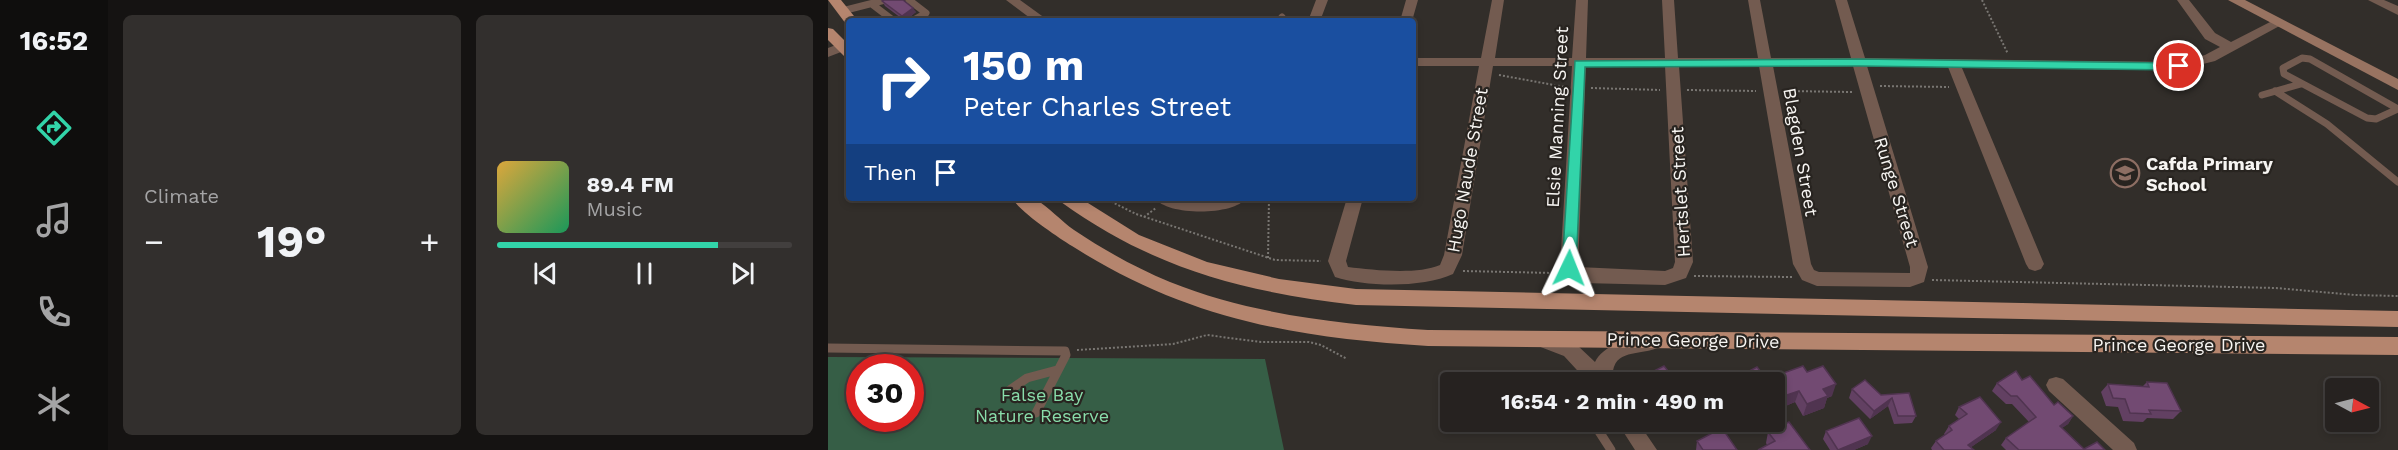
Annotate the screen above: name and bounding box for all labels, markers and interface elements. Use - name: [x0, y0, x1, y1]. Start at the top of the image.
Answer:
- text: 16:52: [20, 25, 88, 57]
- street label: Elsie Manning Street: [1542, 25, 1572, 208]
- pin: [2153, 40, 2204, 91]
- text: 150 m: [963, 41, 1084, 90]
- icon: right: [864, 42, 942, 120]
- icon: arrive: [2162, 49, 2195, 82]
- street label: Hugo Naude Street: [1442, 85, 1492, 254]
- street label: Blagden Street: [1779, 86, 1823, 218]
- text: Peter Charles Street: [963, 91, 1231, 123]
- icon: directions: [33, 107, 75, 149]
- street label: Hertslet Street: [1666, 126, 1694, 258]
- street label: Runge Street: [1870, 134, 1924, 250]
- place label: Cafda Primary School: [2146, 153, 2274, 195]
- icon: arrive: [929, 156, 962, 189]
- school or university icon: Cafda Primary School: [2109, 157, 2141, 189]
- text: Then: [864, 160, 917, 185]
- text: 89.4 FM: [587, 172, 674, 197]
- text: Climate: [144, 184, 219, 208]
- text: Music: [587, 197, 643, 221]
- icon: music: [33, 199, 75, 241]
- text: 19°: [257, 215, 326, 268]
- text: −: [144, 222, 164, 261]
- text: +: [420, 222, 439, 261]
- position arrow: [1537, 236, 1601, 300]
- icon: previous: [529, 257, 562, 290]
- icon: pause: [628, 257, 661, 290]
- icon: next: [726, 257, 759, 290]
- icon: phone: [33, 291, 75, 333]
- street label: Prince George Drive: [1606, 328, 1780, 352]
- street label: Prince George Drive: [2093, 334, 2265, 355]
- speed limit sign: 30: [846, 354, 924, 432]
- north arrow: [2325, 378, 2379, 432]
- map controls: [2325, 378, 2379, 432]
- icon: climate: [33, 383, 75, 425]
- park label: False Bay Nature Reserve: [975, 384, 1109, 426]
- text: 16:54 · 2 min · 490 m: [1501, 389, 1724, 414]

